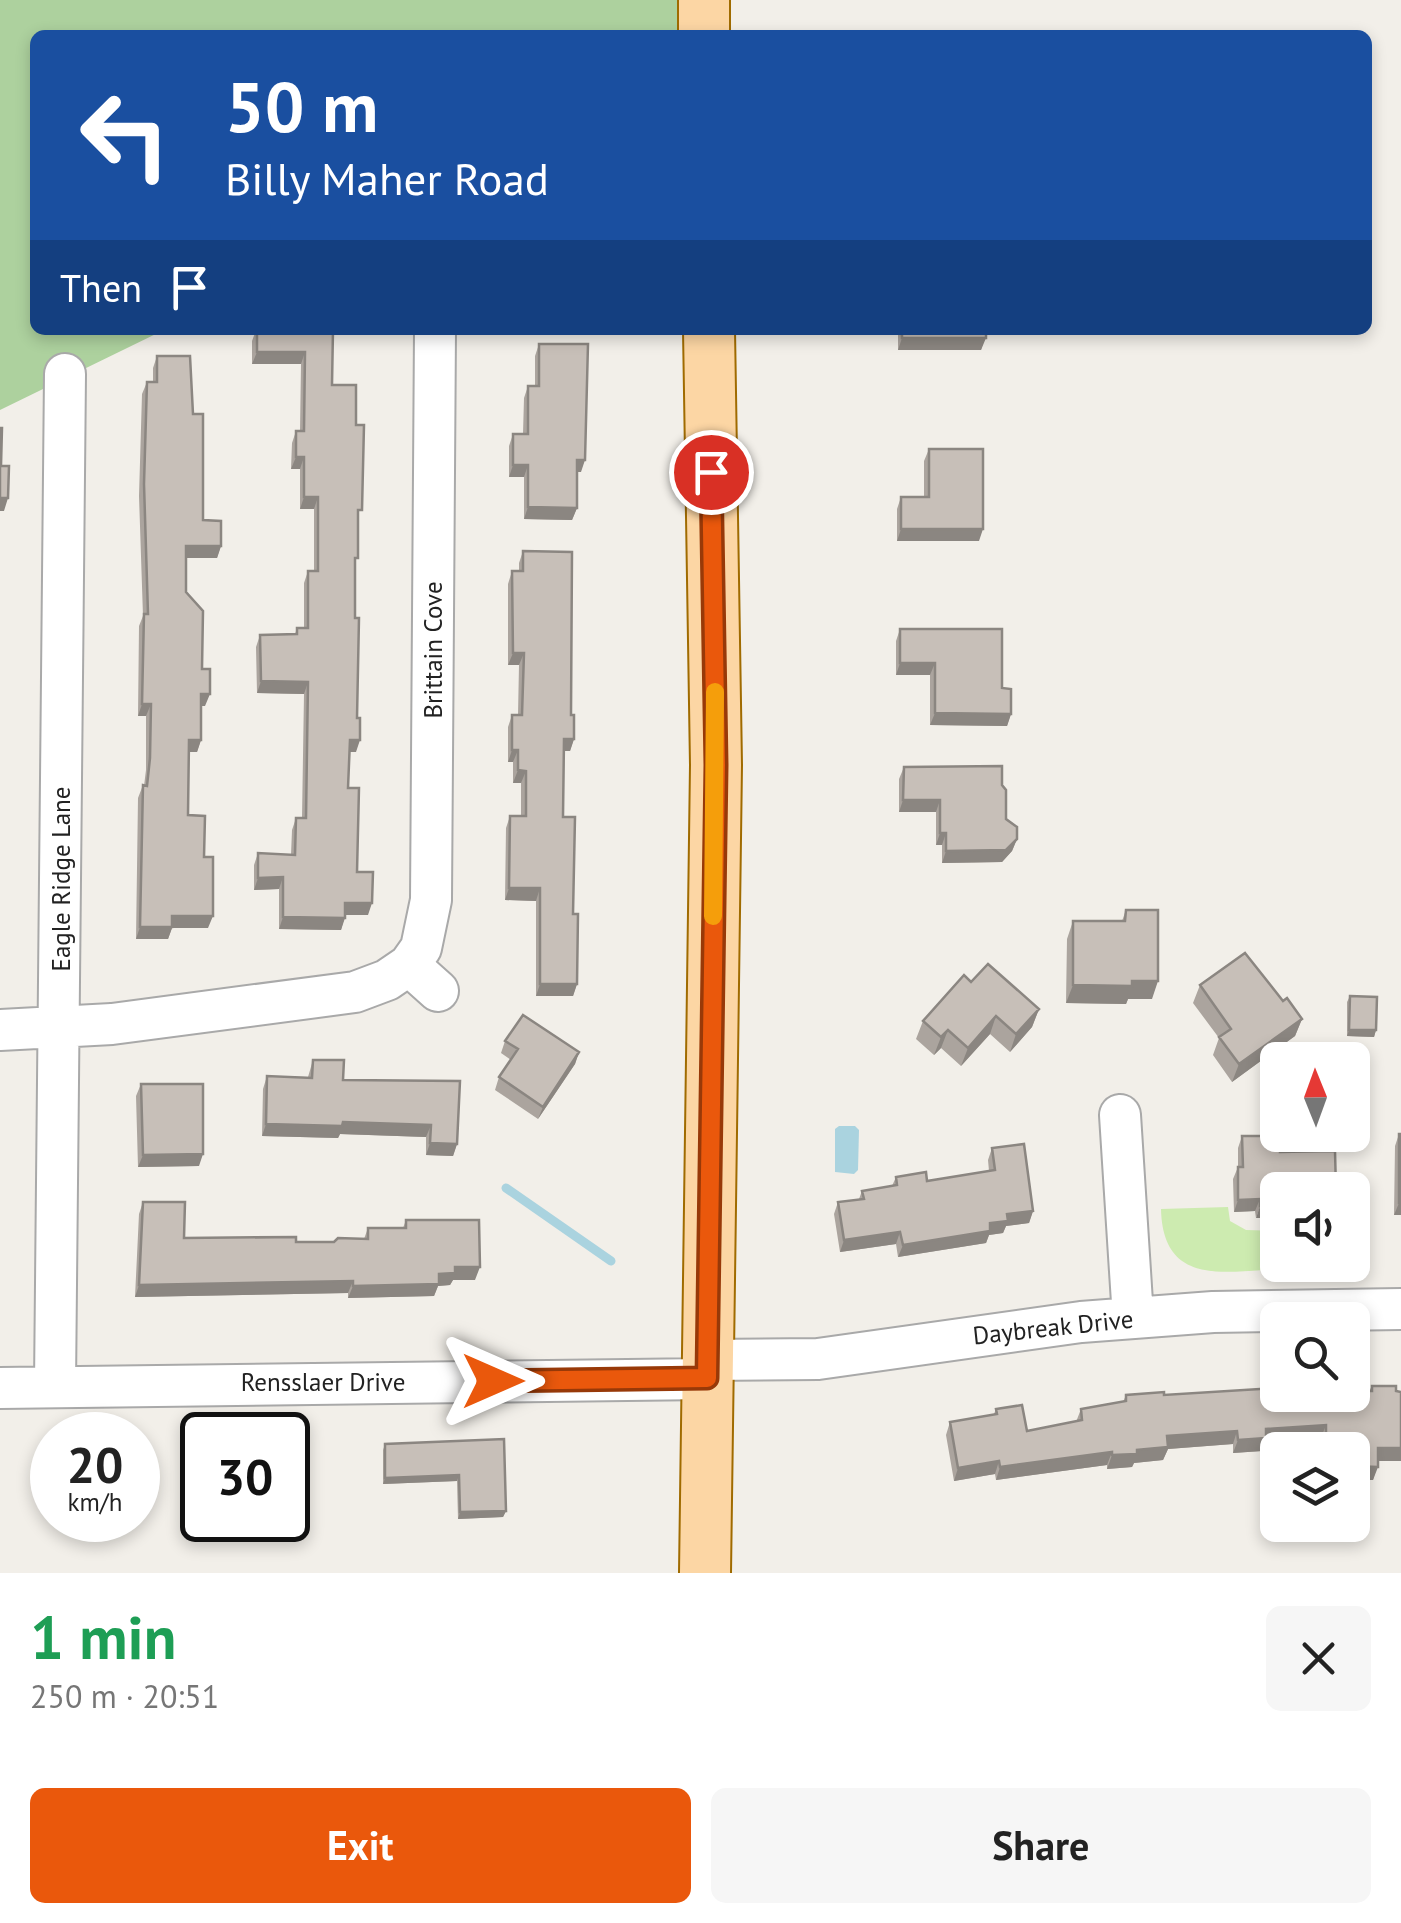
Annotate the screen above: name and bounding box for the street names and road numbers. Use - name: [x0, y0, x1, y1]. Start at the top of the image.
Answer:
- street label: Brittain Cove: [417, 581, 449, 719]
- street label: Eagle Ridge Lane: [45, 787, 77, 971]
- street label: Daybreak Drive: [971, 1303, 1135, 1351]
- street label: Rensslaer Drive: [241, 1366, 405, 1398]

